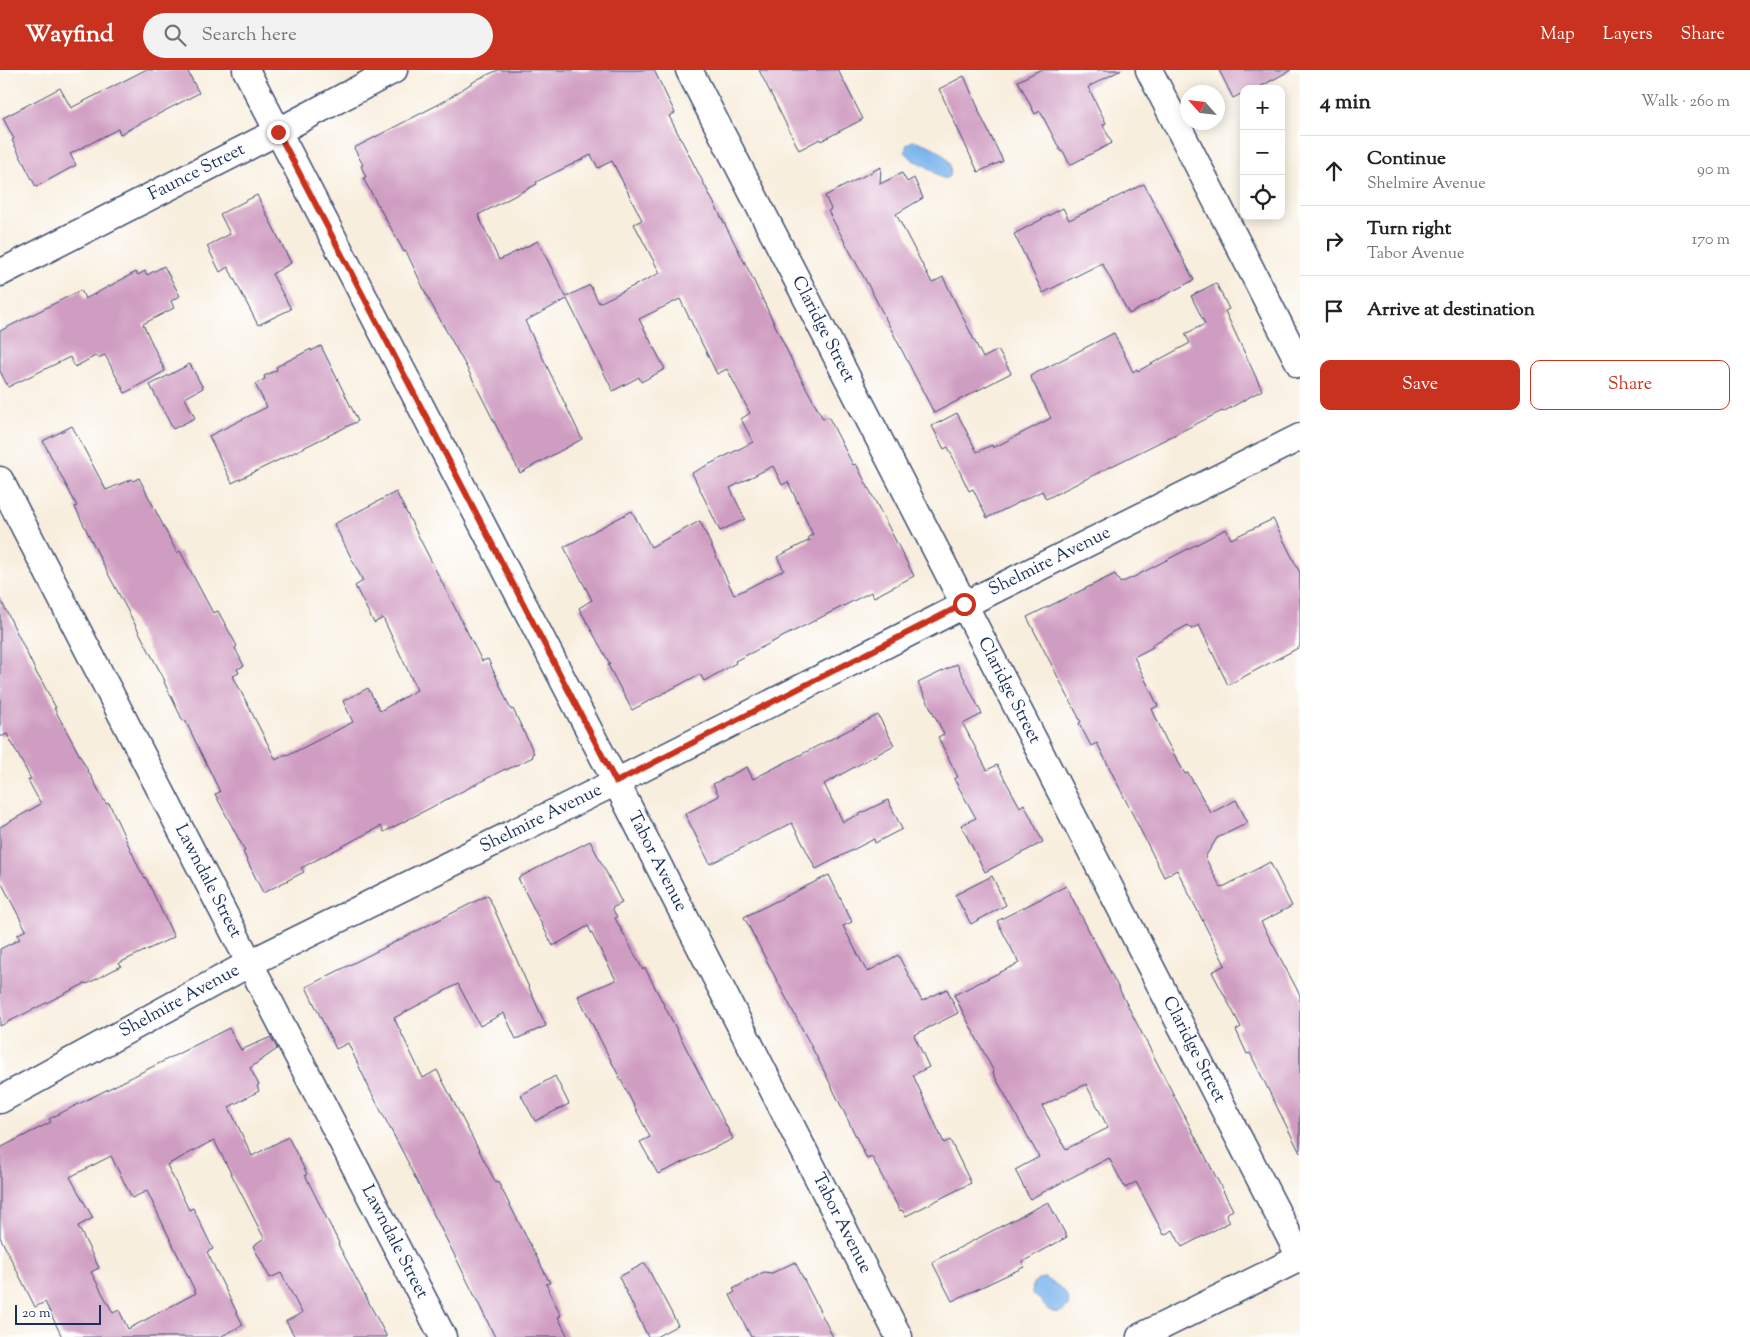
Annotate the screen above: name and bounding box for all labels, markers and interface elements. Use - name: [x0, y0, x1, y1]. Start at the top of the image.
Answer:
- search box: [143, 13, 493, 58]
- text: Wayfind: [25, 18, 113, 52]
- icon: search: [161, 21, 189, 49]
- text: Search here: [201, 22, 297, 49]
- text: Map: [1540, 22, 1575, 48]
- text: Layers: [1603, 22, 1653, 48]
- text: Share: [1681, 22, 1725, 48]
- north arrow: [1180, 85, 1225, 130]
- map controls: [1240, 85, 1285, 220]
- button: +: [1240, 85, 1285, 130]
- text: 4 min: [1320, 88, 1371, 118]
- text: Walk · 260 m: [1641, 91, 1730, 114]
- route end: [267, 121, 290, 144]
- button: −: [1240, 130, 1285, 175]
- street label: Faunce Street: [144, 137, 250, 208]
- text: Continue: [1367, 146, 1446, 173]
- icon: ahead: [1320, 157, 1348, 185]
- text: 90 m: [1697, 159, 1730, 182]
- text: Shelmire Avenue: [1367, 173, 1486, 196]
- button: locate: [1240, 175, 1285, 220]
- text: Turn right: [1367, 216, 1451, 243]
- icon: right: [1320, 227, 1348, 255]
- text: 170 m: [1692, 229, 1730, 252]
- text: Tabor Avenue: [1367, 243, 1464, 266]
- street label: Claridge Street: [784, 272, 861, 388]
- icon: arrive: [1320, 297, 1348, 325]
- text: Arrive at destination: [1367, 297, 1535, 324]
- button: Save: [1320, 360, 1520, 410]
- button: Share: [1530, 360, 1730, 410]
- street label: Shelmire Avenue: [984, 520, 1116, 603]
- route start: [953, 593, 976, 616]
- street label: Claridge Street: [970, 633, 1047, 748]
- street label: Shelmire Avenue: [476, 778, 607, 860]
- street label: Tabor Avenue: [620, 807, 693, 917]
- street label: Lawndale Street: [167, 820, 248, 943]
- street label: Shelmire Avenue: [115, 958, 245, 1045]
- street label: Claridge Street: [1155, 992, 1232, 1108]
- street label: Tabor Avenue: [805, 1169, 878, 1278]
- street label: Lawndale Street: [354, 1181, 434, 1304]
- scale bar: [15, 1302, 101, 1325]
- text: 20 m: [22, 1304, 51, 1324]

